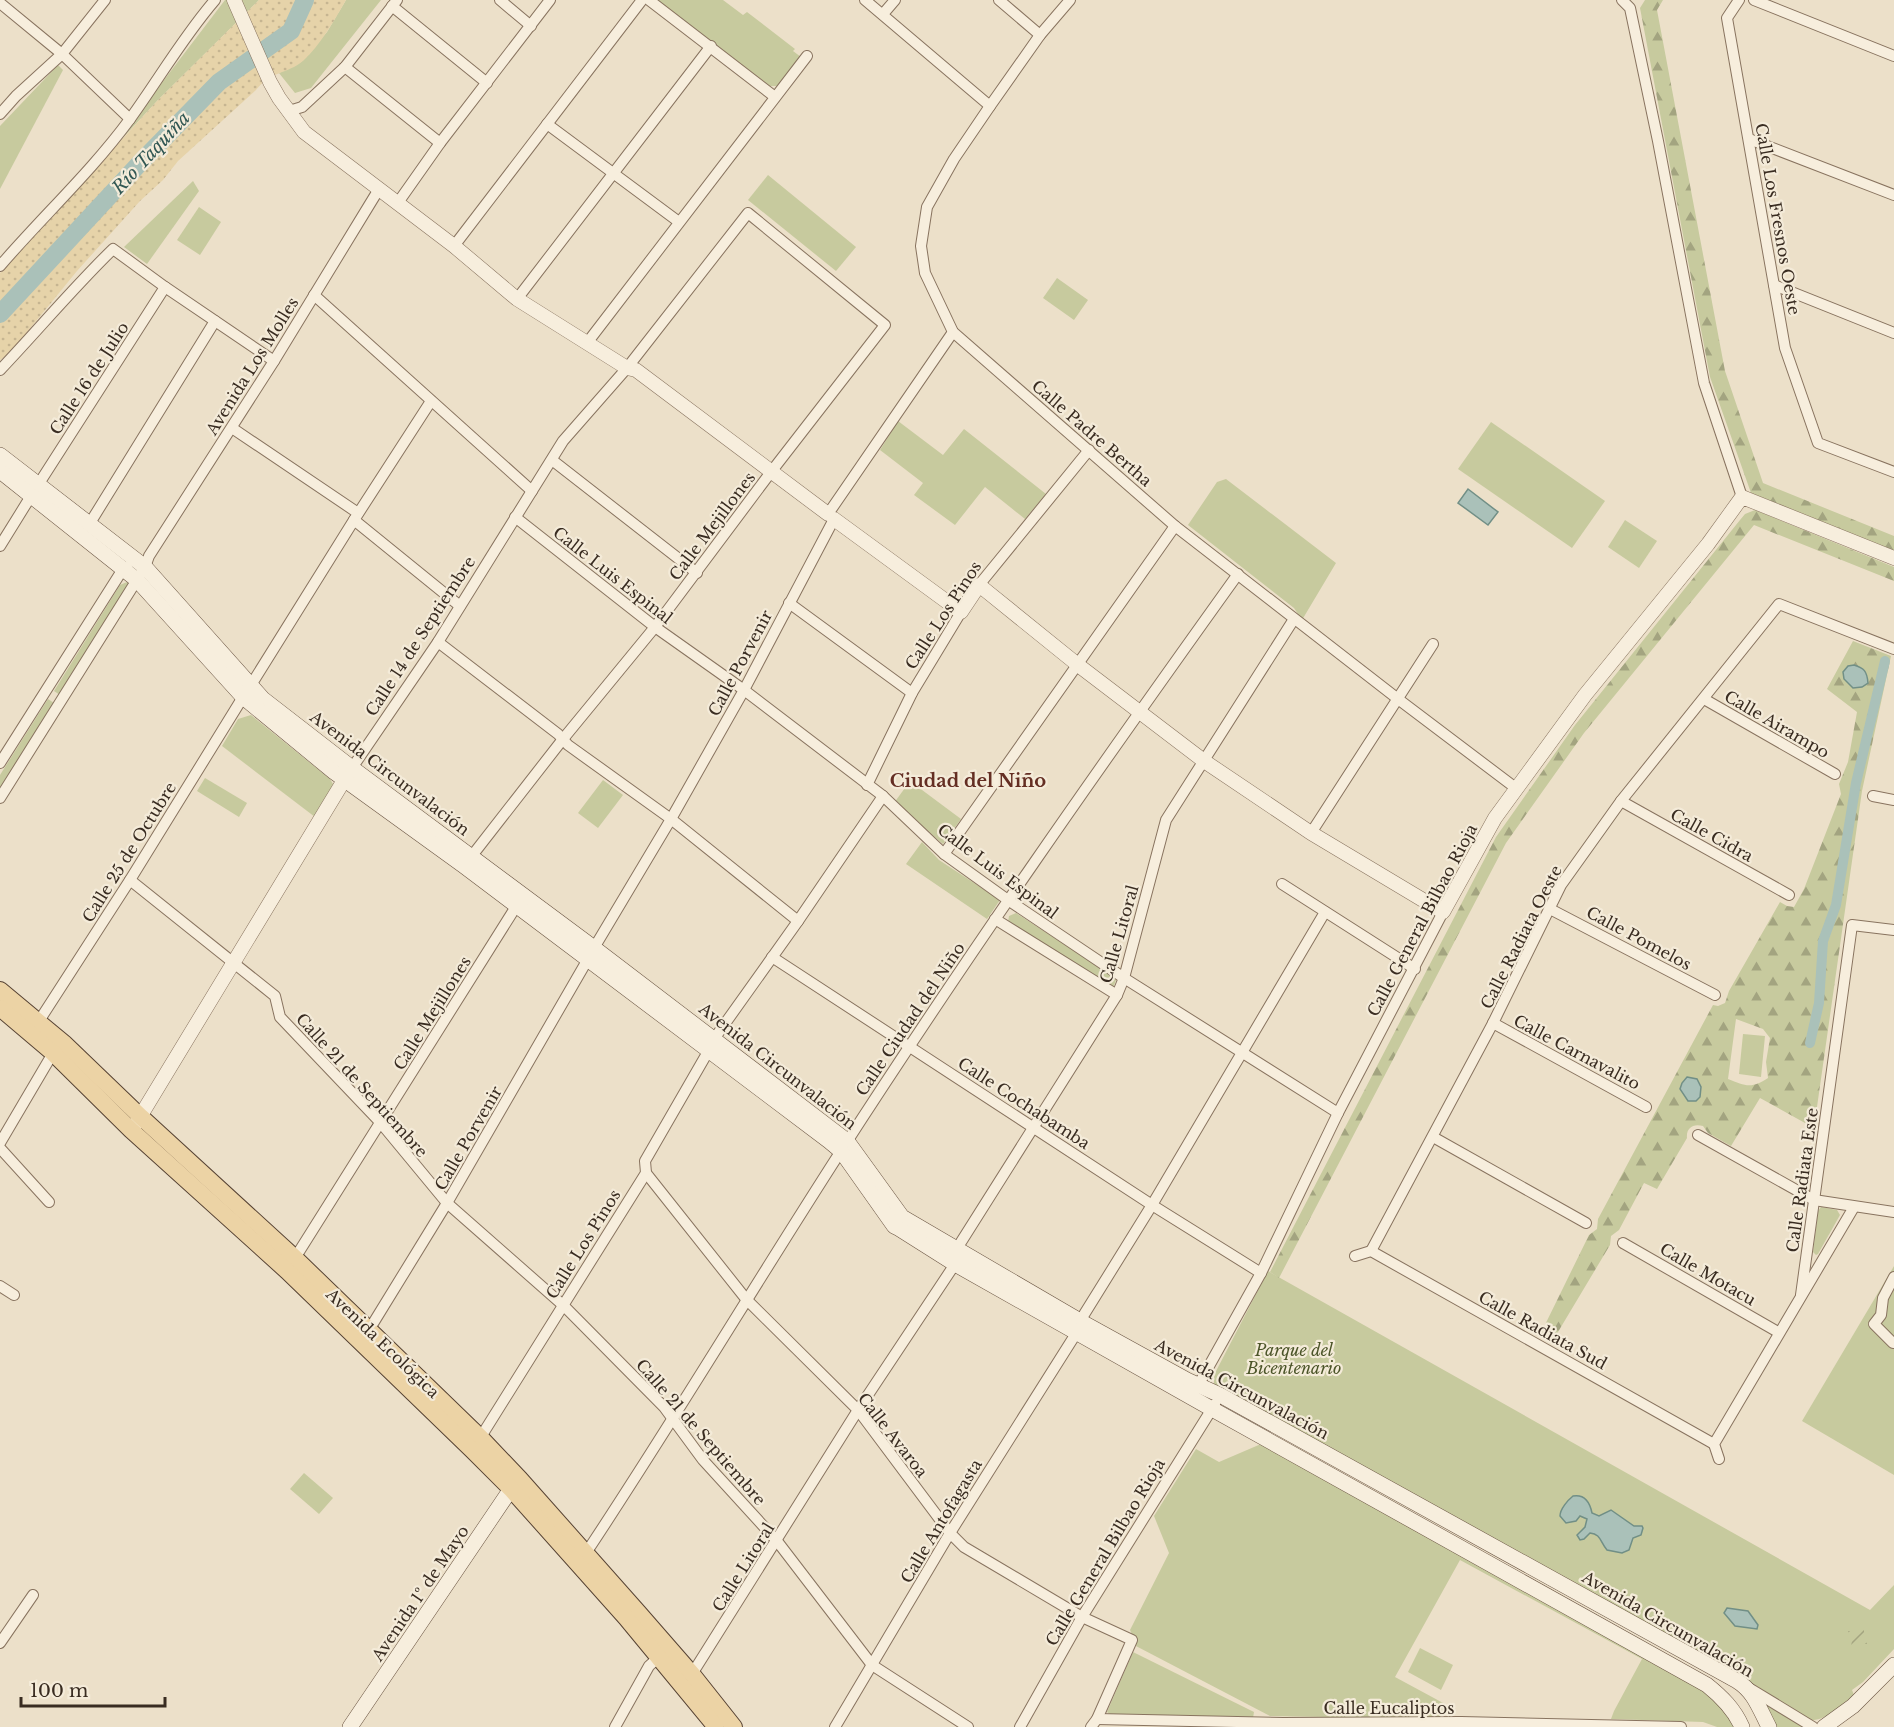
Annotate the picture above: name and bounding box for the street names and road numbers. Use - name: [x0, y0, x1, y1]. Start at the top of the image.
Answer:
- street label: Calle Los Fresnos Oeste: [1751, 122, 1805, 316]
- street label: Avenida Los Molles: [201, 293, 303, 440]
- street label: Calle 16 de Julio: [45, 318, 133, 438]
- street label: Calle Padre Bertha: [1028, 375, 1156, 491]
- street label: Calle Mejillones: [665, 468, 759, 584]
- street label: Calle Luis Espinal: [549, 522, 677, 628]
- street label: Calle 14 de Septiembre: [361, 552, 479, 720]
- street label: Calle Los Pinos: [901, 557, 985, 673]
- street label: Calle Porvenir: [704, 606, 777, 719]
- street label: Calle Airampo: [1721, 686, 1833, 762]
- street label: Avenida Circunvalación: [306, 706, 474, 839]
- street label: Calle 25 de Octubre: [78, 778, 180, 926]
- street label: Calle Cidra: [1667, 804, 1757, 866]
- street label: Calle Luis Espinal: [934, 819, 1062, 923]
- street label: Calle General Bilbao Rioja: [1363, 820, 1481, 1020]
- street label: Calle Radiata Oeste: [1476, 862, 1566, 1012]
- street label: Calle Litoral: [1095, 883, 1143, 985]
- street label: Calle Pomelos: [1583, 902, 1695, 974]
- street label: Calle Ciudad del Niño: [851, 938, 969, 1100]
- street label: Calle Mejillones: [389, 952, 475, 1074]
- street label: Avenida Circunvalación: [694, 998, 861, 1134]
- street label: Calle 21 de Septiembre: [292, 1009, 432, 1161]
- street label: Calle Carnavalito: [1510, 1010, 1644, 1094]
- street label: Calle Cochabamba: [954, 1053, 1094, 1153]
- street label: Calle Porvenir: [430, 1082, 506, 1194]
- street label: Calle Radiata Este: [1782, 1106, 1822, 1254]
- street label: Calle Los Pinos: [541, 1186, 625, 1302]
- street label: Calle Motacu: [1656, 1238, 1760, 1310]
- street label: Avenida Ecológica: [322, 1283, 444, 1402]
- street label: Calle Radiata Sud: [1475, 1286, 1611, 1374]
- street label: Avenida Circunvalación: [1151, 1334, 1333, 1443]
- street label: Calle 21 de Septiembre: [632, 1355, 770, 1509]
- street label: Calle Avaroa: [854, 1389, 932, 1481]
- street label: Calle Antofagasta: [896, 1455, 986, 1587]
- street label: Calle General Bilbao Rioja: [1041, 1455, 1169, 1649]
- street label: Calle Litoral: [708, 1519, 778, 1615]
- street label: Avenida 1º de Mayo: [367, 1521, 473, 1665]
- street label: Avenida Circunvalación: [1578, 1566, 1757, 1681]
- street label: Calle Eucaliptos: [1324, 1698, 1454, 1718]

